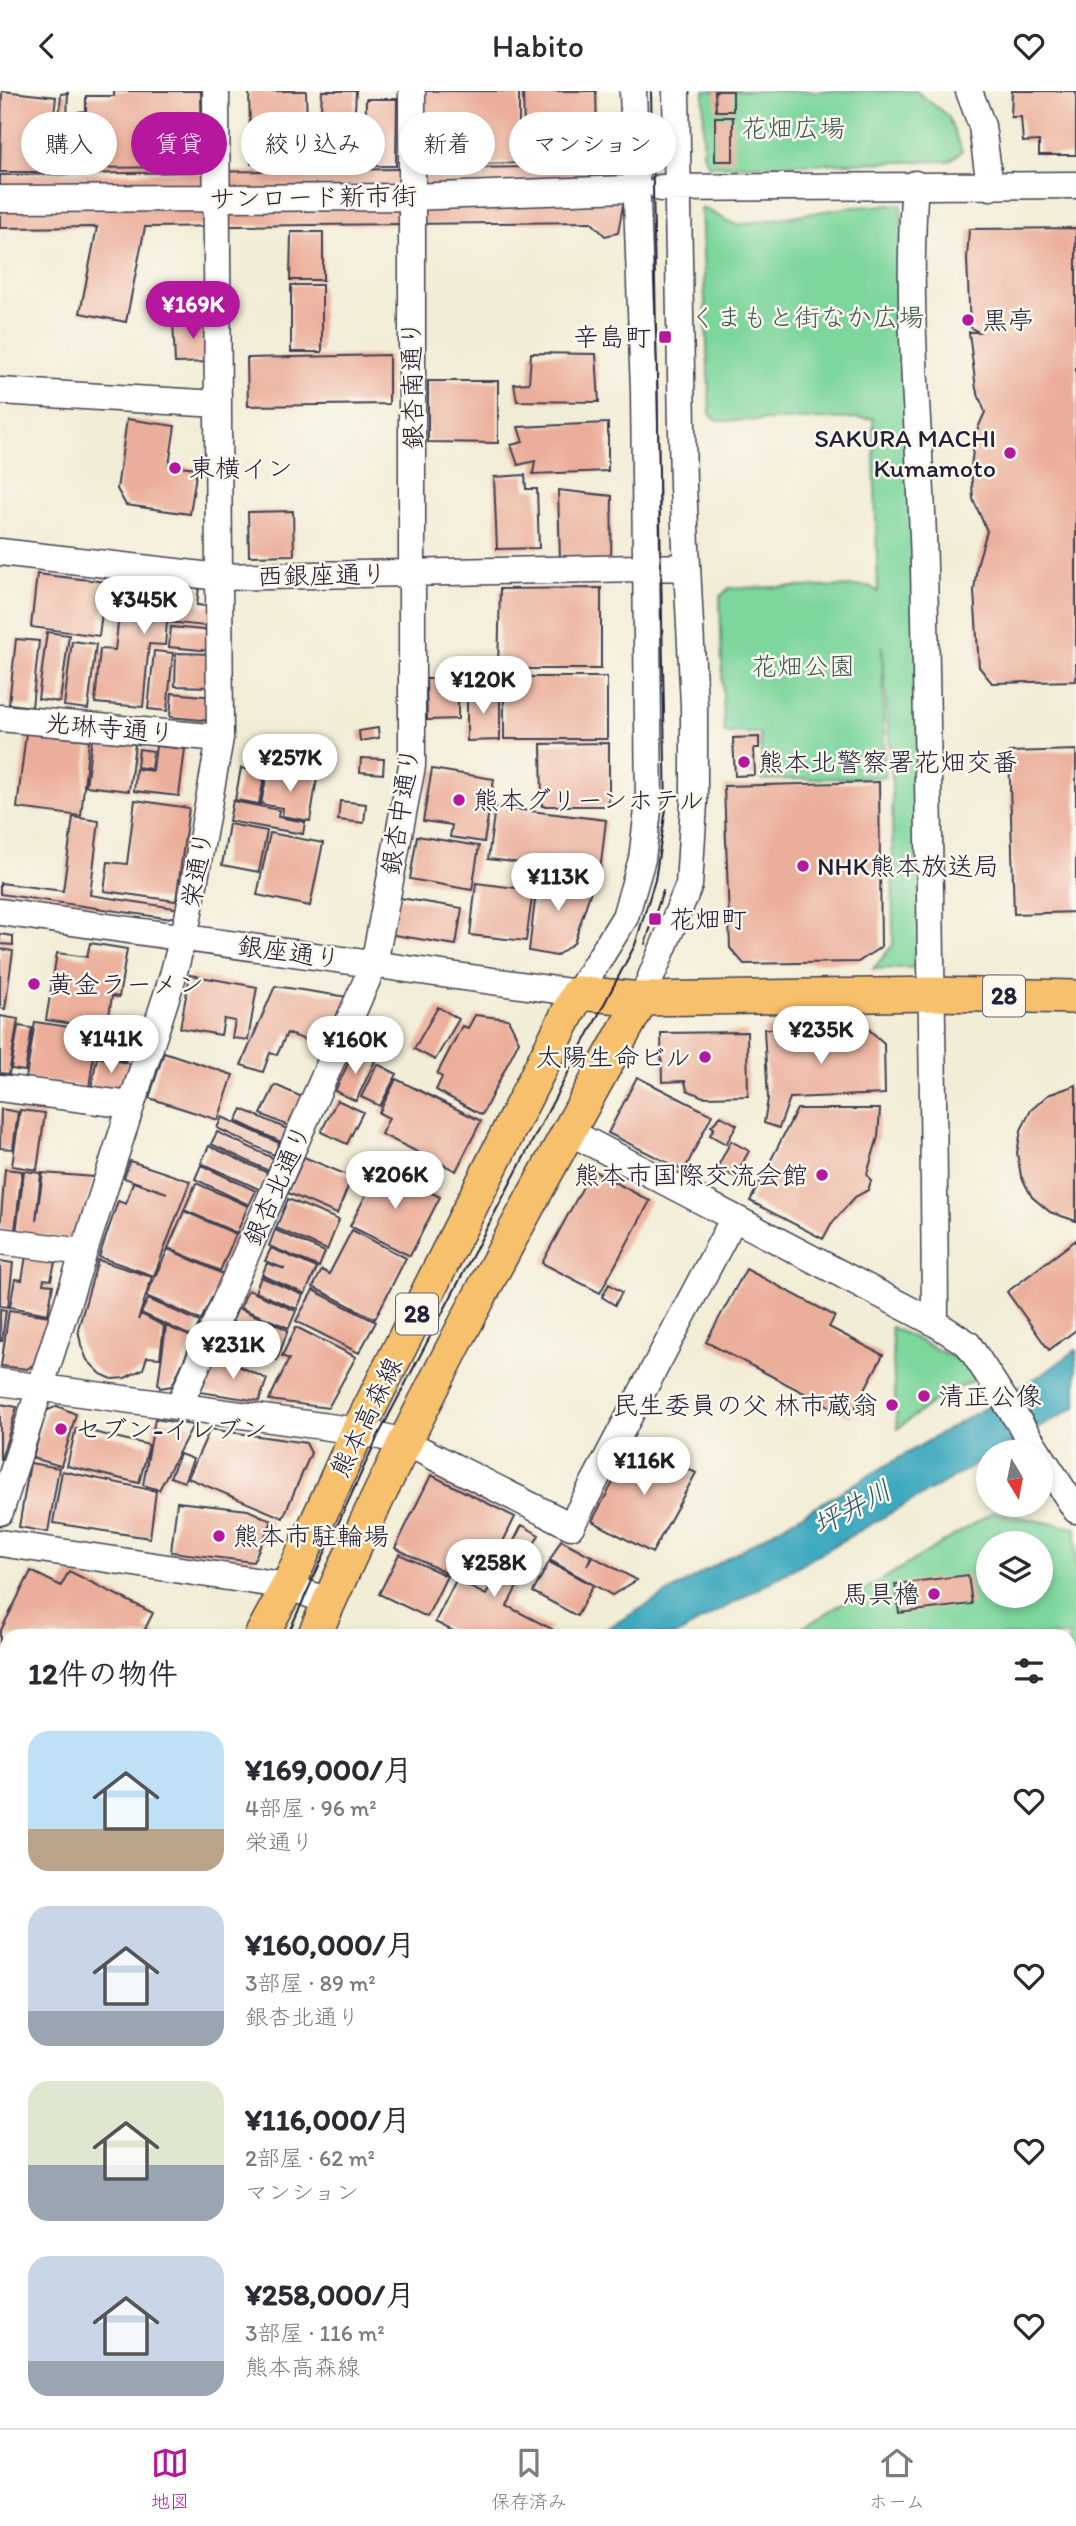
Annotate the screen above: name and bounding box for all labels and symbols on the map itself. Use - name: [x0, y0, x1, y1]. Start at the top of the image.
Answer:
- park label: 花畑広場: [741, 112, 845, 144]
- street label: サンロード新市街: [209, 179, 417, 215]
- pin: ¥169K: [144, 281, 242, 341]
- park label: くまもと街なか広場: [690, 301, 924, 333]
- place label: 黒亭: [982, 304, 1034, 336]
- marker: 黒亭: [960, 312, 976, 328]
- street label: 銀杏南通り: [395, 320, 429, 450]
- place label: 辛島町: [573, 321, 651, 353]
- marker: 辛島町: [657, 329, 673, 345]
- place label: SAKURA MACHI Kumamoto: [814, 422, 996, 484]
- marker: SAKURA MACHI Kumamoto: [1002, 445, 1018, 461]
- place label: 東横イン: [189, 452, 293, 484]
- marker: 東横イン: [167, 460, 183, 476]
- street label: 西銀座通り: [257, 558, 387, 592]
- pin: ¥345K: [95, 577, 193, 636]
- park label: 花畑公園: [751, 650, 855, 682]
- pin: ¥120K: [434, 657, 532, 716]
- street label: 光琳寺通り: [44, 706, 176, 750]
- pin: ¥257K: [241, 735, 339, 794]
- street label: 銀杏中通り: [374, 744, 426, 878]
- place label: 熊本北警察署花畑交番: [758, 746, 1018, 778]
- marker: 熊本北警察署花畑交番: [736, 754, 752, 770]
- place label: 熊本グリーンホテル: [473, 784, 704, 816]
- marker: 熊本グリーンホテル: [451, 792, 467, 808]
- street label: 栄通り: [174, 828, 220, 910]
- place label: NHK熊本放送局: [817, 850, 999, 882]
- pin: ¥113K: [509, 853, 607, 913]
- marker: NHK熊本放送局: [795, 858, 811, 874]
- place label: 花畑町: [669, 903, 747, 935]
- marker: 花畑町: [647, 911, 663, 927]
- street label: 銀座通り: [235, 929, 343, 975]
- place label: 黄金ラーメン: [48, 968, 204, 1000]
- road number: 28: [983, 975, 1025, 1016]
- marker: 黄金ラーメン: [26, 976, 42, 992]
- pin: ¥235K: [772, 1007, 870, 1066]
- pin: ¥141K: [62, 1016, 160, 1075]
- pin: ¥160K: [306, 1017, 404, 1076]
- place label: 太陽生命ビル: [536, 1041, 691, 1073]
- marker: 太陽生命ビル: [697, 1049, 713, 1065]
- street label: 銀杏北通り: [236, 1119, 318, 1251]
- pin: ¥206K: [346, 1151, 444, 1211]
- place label: 熊本市国際交流会館: [574, 1159, 808, 1191]
- marker: 熊本市国際交流会館: [814, 1167, 830, 1183]
- road number: 28: [396, 1294, 438, 1335]
- pin: ¥231K: [184, 1321, 282, 1381]
- street label: 熊本高森線: [323, 1352, 409, 1482]
- place label: 清正公像: [938, 1380, 1042, 1412]
- marker: 清正公像: [916, 1388, 932, 1404]
- place label: 民生委員の父 林市蔵翁: [612, 1389, 878, 1421]
- marker: 民生委員の父 林市蔵翁: [884, 1397, 900, 1413]
- place label: セブン-イレブン: [75, 1413, 267, 1445]
- marker: セブン-イレブン: [53, 1421, 69, 1437]
- pin: ¥116K: [595, 1437, 693, 1497]
- north arrow: [976, 1440, 1054, 1517]
- water label: 坪井川: [807, 1472, 897, 1542]
- place label: 熊本市駐輪場: [233, 1520, 389, 1552]
- marker: 熊本市駐輪場: [211, 1528, 227, 1544]
- pin: ¥258K: [445, 1539, 543, 1599]
- place label: 馬具櫓: [842, 1578, 920, 1610]
- marker: 馬具櫓: [926, 1586, 942, 1602]

